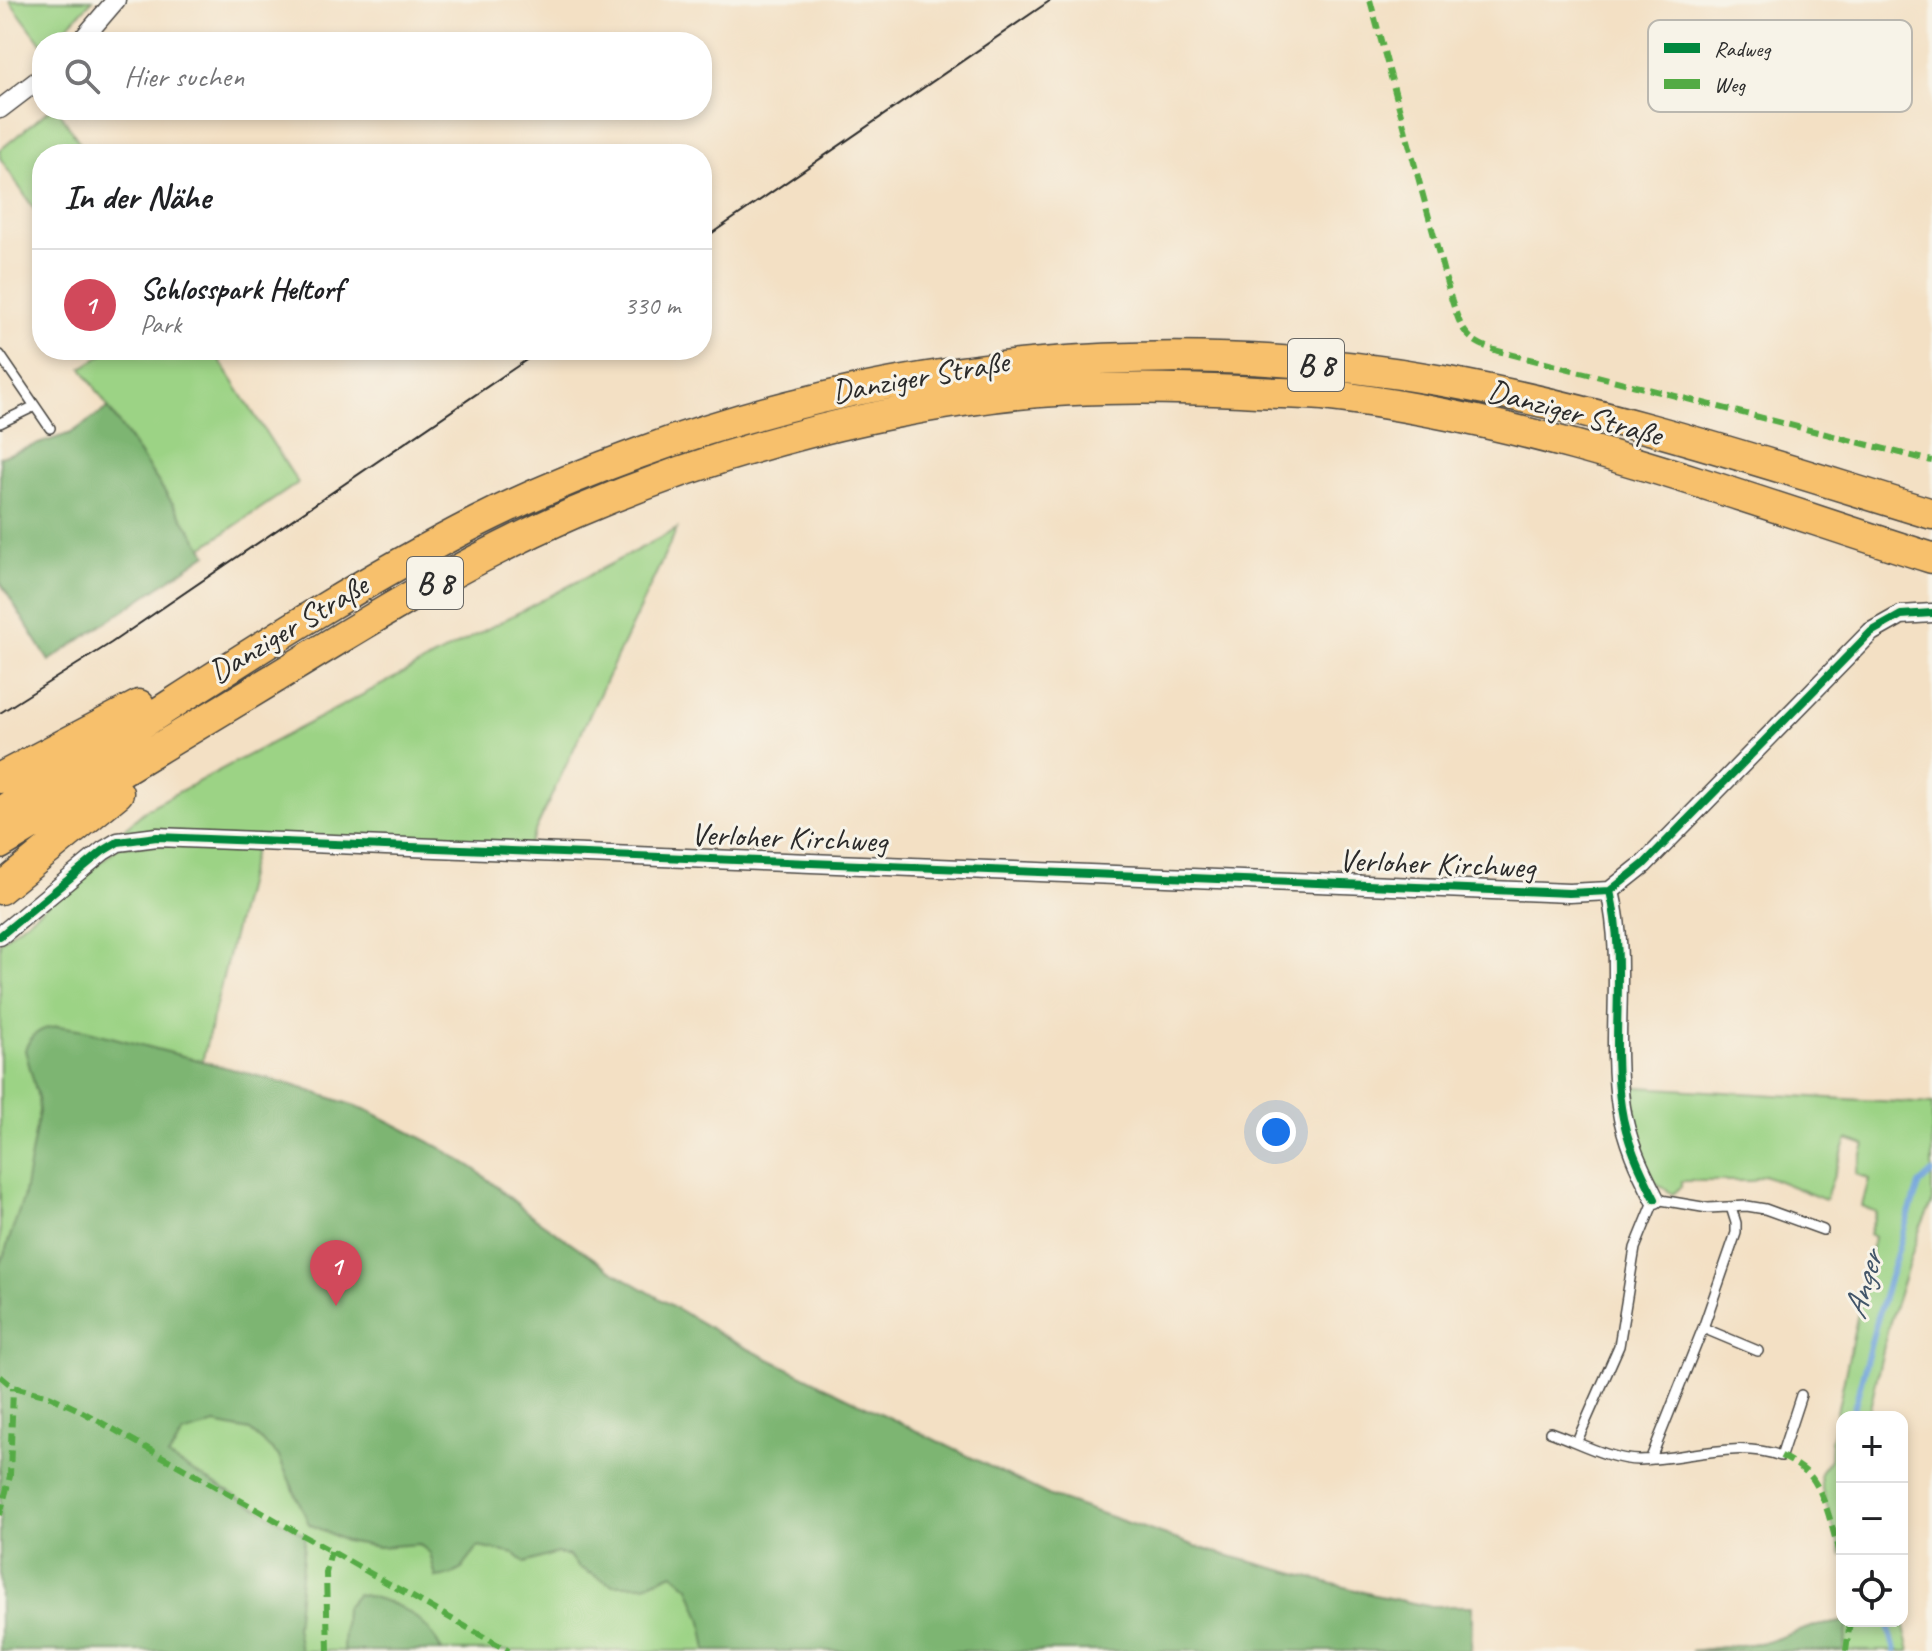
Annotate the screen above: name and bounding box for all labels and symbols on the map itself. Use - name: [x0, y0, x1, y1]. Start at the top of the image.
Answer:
- legend: [1648, 20, 1912, 112]
- text: Radweg: [1714, 35, 1771, 63]
- text: Weg: [1714, 71, 1746, 99]
- road number: B 8: [1288, 339, 1344, 391]
- street label: Danziger Straße: [829, 340, 1014, 412]
- street label: Danziger Straße: [1483, 370, 1669, 456]
- road number: B 8: [407, 557, 463, 609]
- street label: Danziger Straße: [201, 563, 378, 692]
- street label: Verloher Kirchweg: [690, 814, 889, 861]
- street label: Verloher Kirchweg: [1338, 840, 1537, 887]
- your location: [1256, 1112, 1296, 1152]
- pin: 1: [310, 1240, 362, 1306]
- water label: Anger: [1833, 1241, 1894, 1323]

